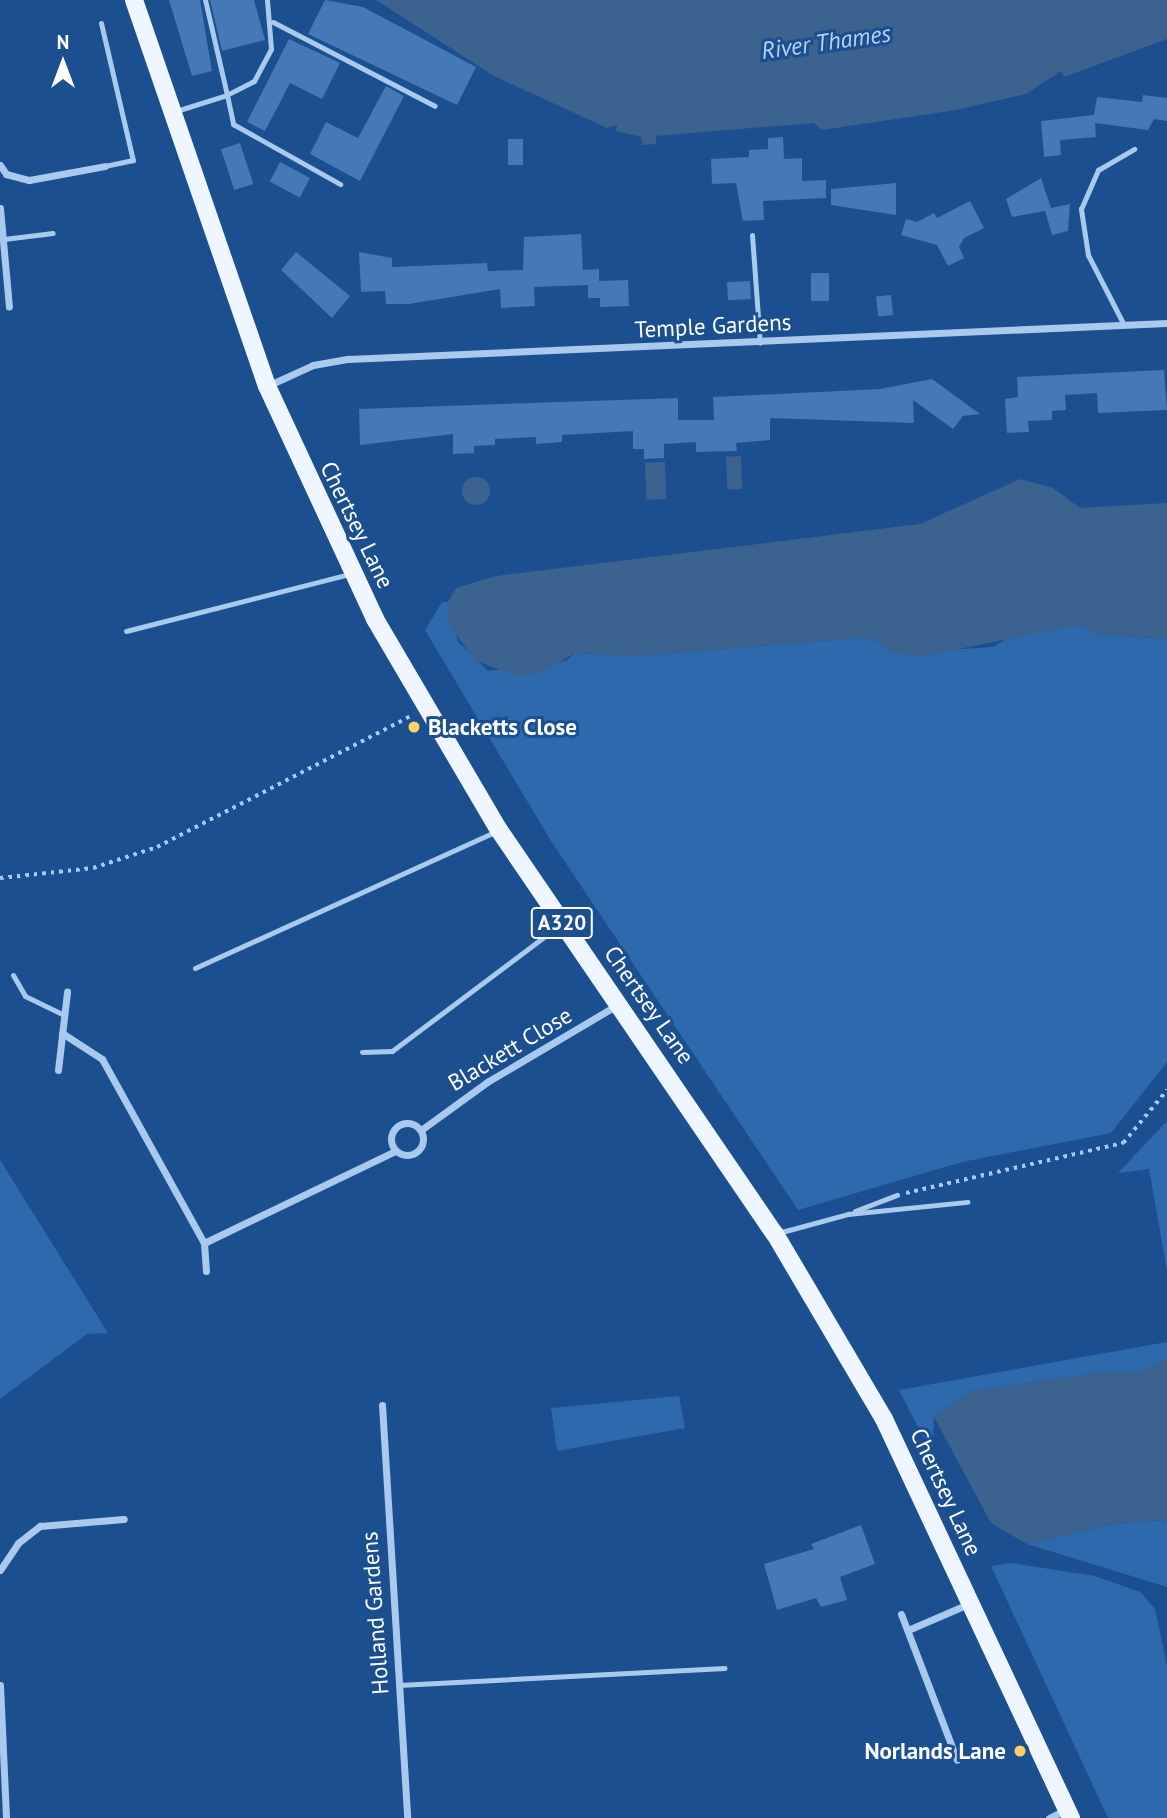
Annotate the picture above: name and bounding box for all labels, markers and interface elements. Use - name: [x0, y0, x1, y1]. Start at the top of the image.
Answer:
- water label: River Thames: [759, 19, 893, 65]
- north arrow: [28, 28, 98, 98]
- text: N: [57, 30, 69, 54]
- street label: Temple Gardens: [634, 308, 792, 344]
- street label: Chertsey Lane: [314, 457, 400, 593]
- place label: Blacketts Close: [428, 713, 577, 741]
- marker: Blacketts Close: [406, 719, 422, 735]
- road number: A320: [530, 906, 594, 940]
- street label: Chertsey Lane: [598, 940, 700, 1070]
- street label: Blackett Close: [443, 1001, 577, 1097]
- street label: Chertsey Lane: [904, 1423, 988, 1561]
- street label: Holland Gardens: [356, 1531, 394, 1695]
- place label: Norlands Lane: [864, 1737, 1006, 1765]
- marker: Norlands Lane: [1012, 1743, 1028, 1759]

